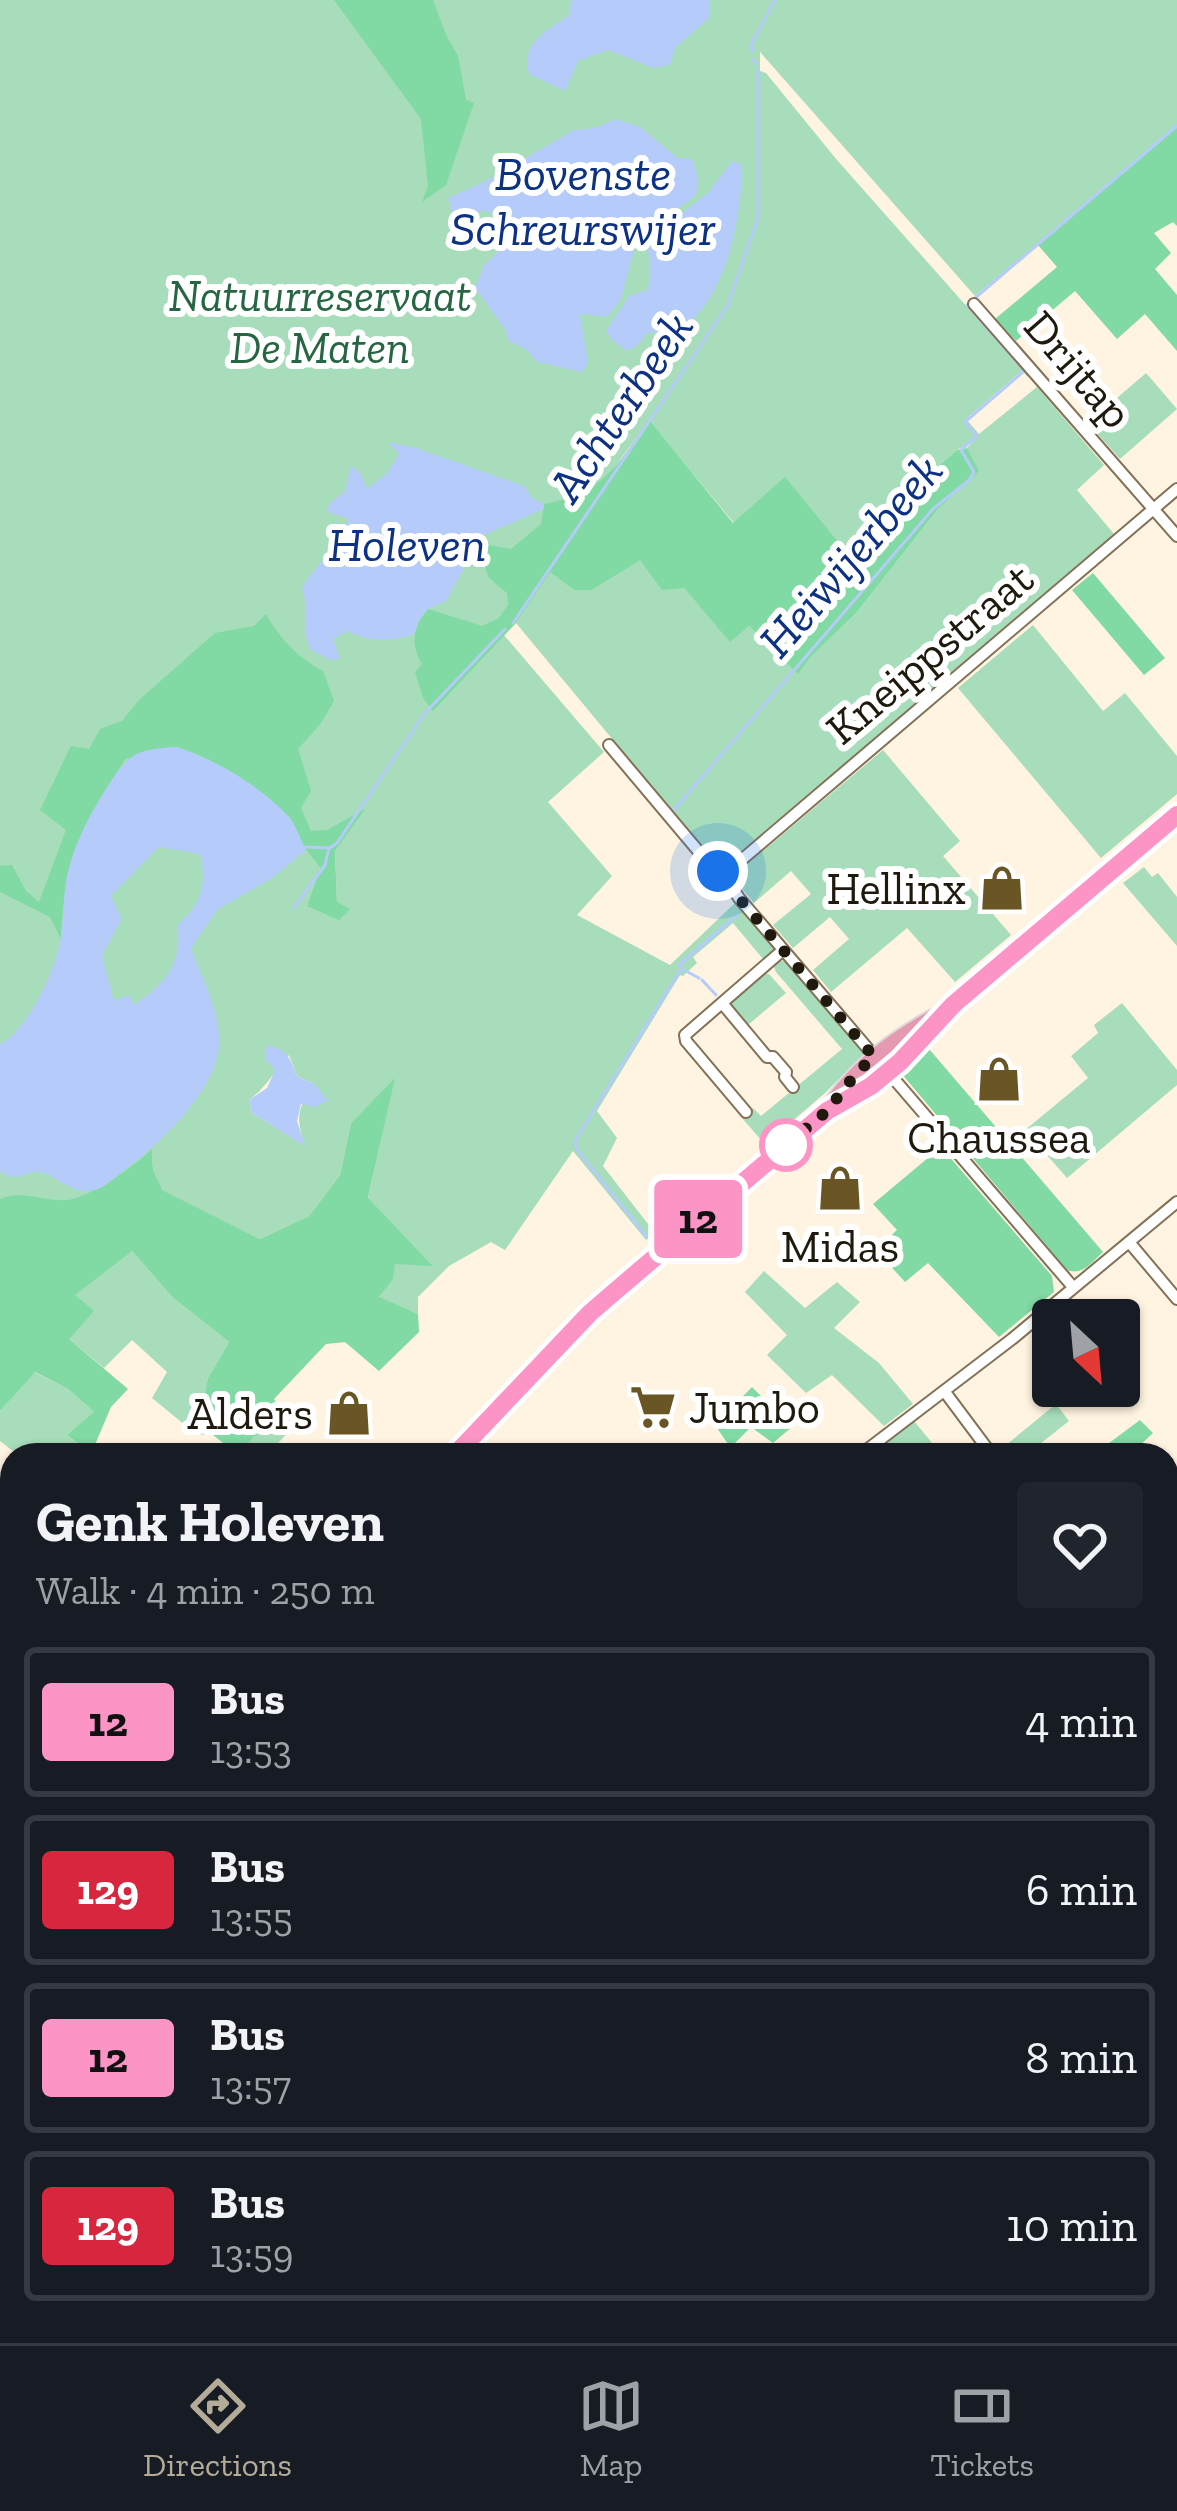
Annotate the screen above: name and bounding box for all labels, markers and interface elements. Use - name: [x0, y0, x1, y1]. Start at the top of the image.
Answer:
- water label: Bovenste Schreurswijer: [451, 145, 716, 257]
- park label: Natuurreservaat De Maten: [169, 269, 471, 375]
- street label: Drijtap: [1013, 300, 1144, 439]
- water label: Achterbeek: [535, 301, 705, 514]
- water label: Heiwijerbeek: [747, 442, 954, 668]
- water label: Holeven: [328, 516, 486, 573]
- street label: Kneippstraat: [815, 551, 1044, 756]
- your location: [688, 841, 748, 901]
- place label: Hellinx: [826, 862, 966, 916]
- shop icon: Hellinx: [977, 863, 1027, 913]
- shop icon: Chaussea: [974, 1054, 1024, 1104]
- place label: Chaussea: [907, 1111, 1091, 1165]
- unlabelled marker: [761, 1120, 811, 1170]
- shop icon: Midas: [815, 1163, 865, 1213]
- line badge: 12: [644, 1180, 752, 1258]
- text: 12: [678, 1193, 718, 1244]
- place label: Midas: [781, 1220, 899, 1274]
- north arrow: [1032, 1299, 1140, 1407]
- map controls: [1032, 1299, 1140, 1407]
- place label: Jumbo: [689, 1381, 820, 1435]
- supermarket icon: Jumbo: [628, 1382, 678, 1432]
- place label: Alders: [187, 1387, 313, 1441]
- shop icon: Alders: [324, 1388, 374, 1438]
- button: heart: [1017, 1482, 1143, 1608]
- text: Genk Holeven: [36, 1487, 384, 1556]
- text: Walk · 4 min · 250 m: [36, 1567, 375, 1614]
- text: Bus: [210, 1672, 285, 1726]
- text: 4 min: [1025, 1695, 1137, 1749]
- text: 12: [88, 1696, 128, 1747]
- text: 13:53: [210, 1726, 292, 1773]
- text: Bus: [210, 1840, 285, 1894]
- text: 6 min: [1026, 1863, 1137, 1917]
- text: 129: [77, 1864, 139, 1915]
- text: 13:55: [210, 1894, 293, 1941]
- text: Bus: [210, 2008, 285, 2062]
- text: 8 min: [1025, 2031, 1137, 2085]
- text: 12: [88, 2032, 128, 2083]
- text: 13:57: [210, 2062, 291, 2109]
- text: Bus: [210, 2176, 285, 2230]
- text: 10 min: [1006, 2199, 1137, 2253]
- text: 129: [77, 2200, 139, 2251]
- text: 13:59: [210, 2230, 294, 2277]
- tab: Directions: [143, 2373, 292, 2484]
- tab: Map: [578, 2373, 644, 2484]
- tab: Tickets: [930, 2373, 1034, 2484]

